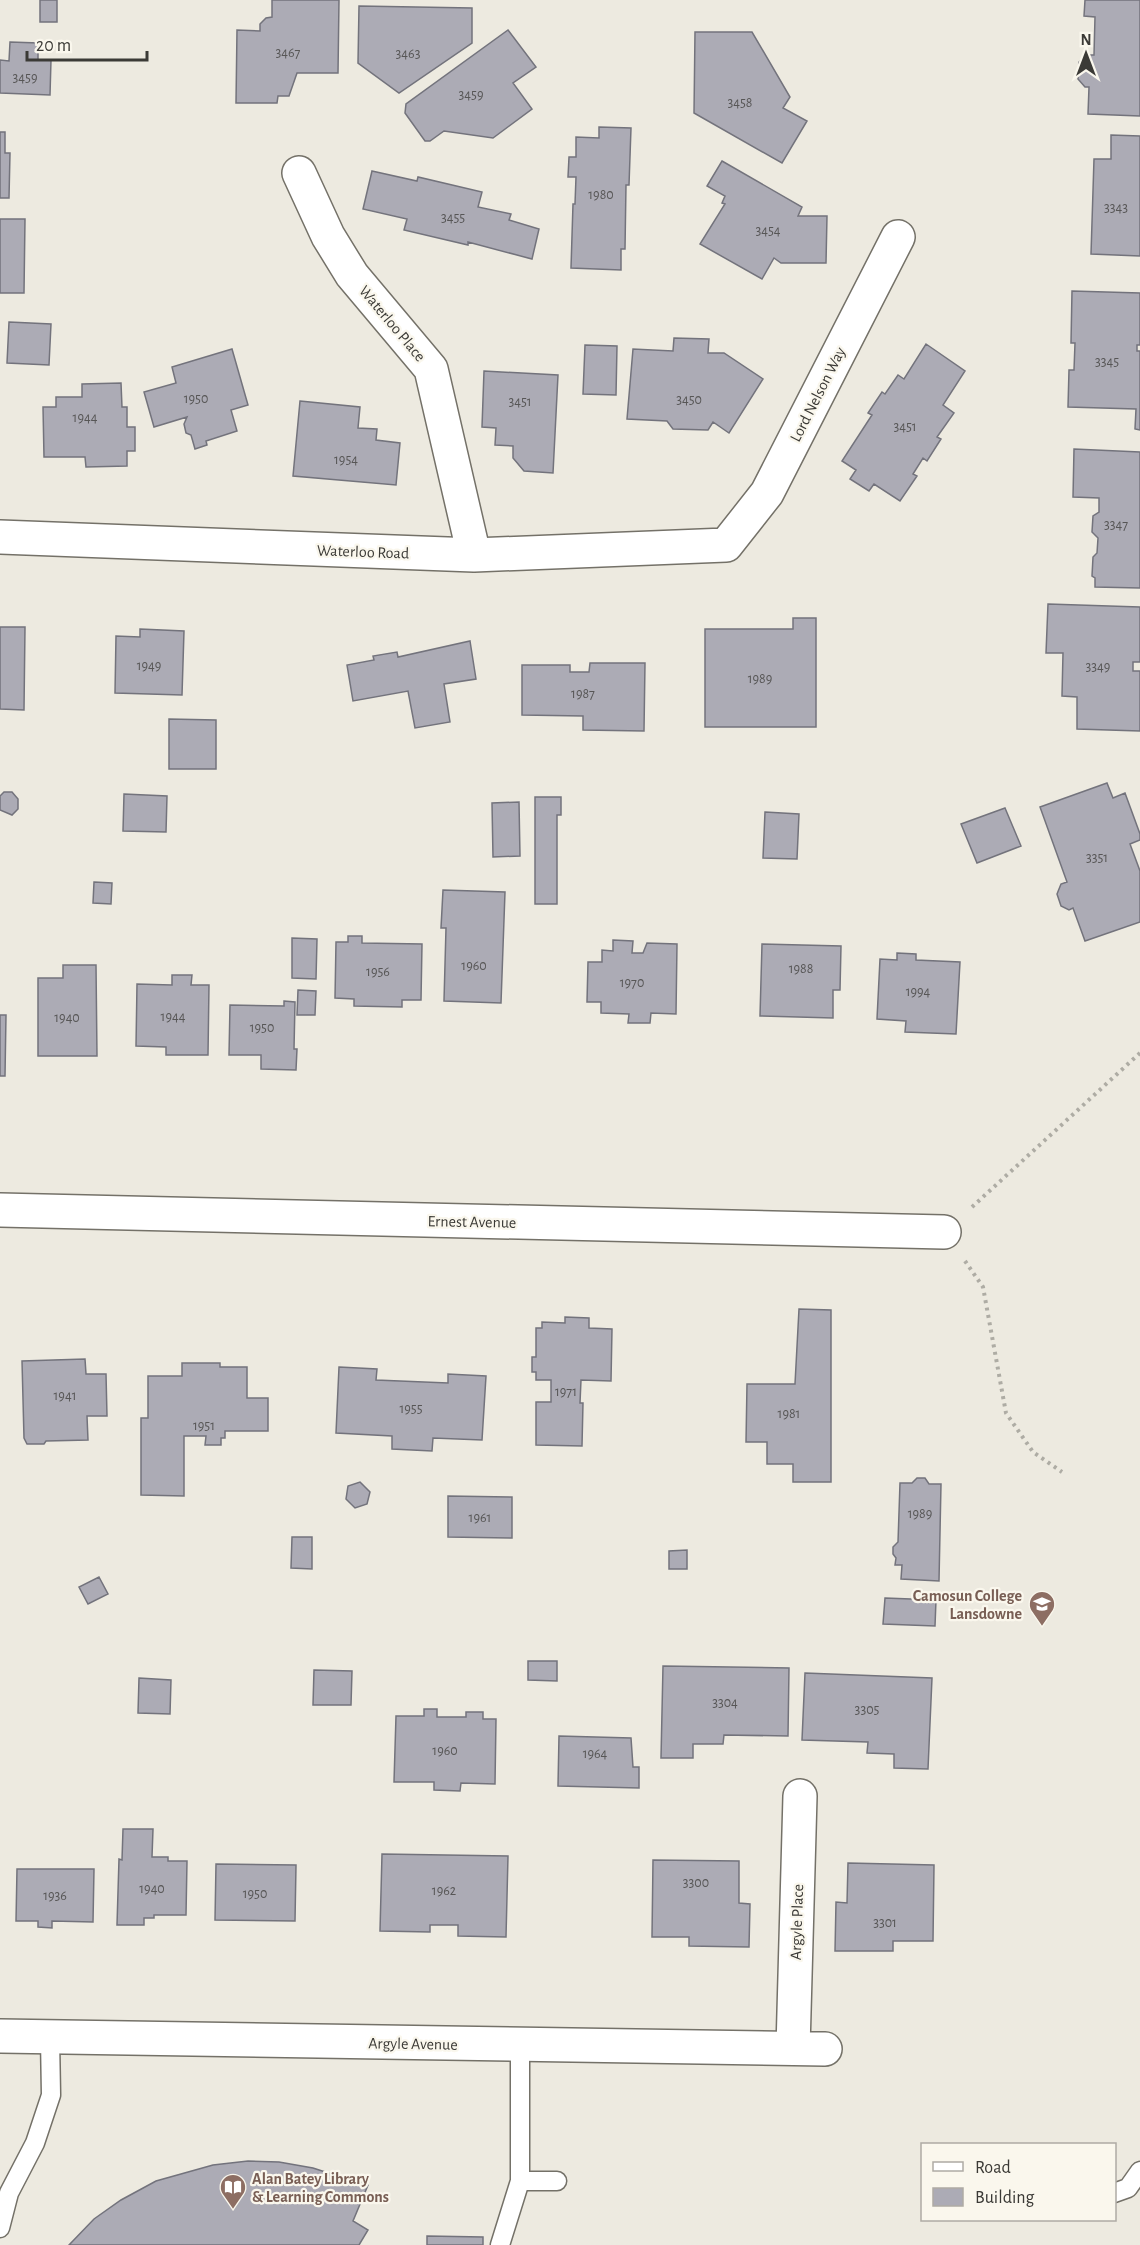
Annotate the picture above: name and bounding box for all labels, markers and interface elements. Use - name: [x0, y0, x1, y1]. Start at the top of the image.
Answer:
- scale bar: [27, 24, 147, 62]
- north arrow: [1056, 24, 1116, 84]
- text: N: [1080, 32, 1092, 48]
- text: 20 m: [36, 37, 71, 55]
- house number: 3467: [276, 46, 301, 60]
- house number: 3463: [396, 47, 421, 61]
- house number: 3459: [13, 71, 37, 85]
- house number: 3459: [459, 88, 483, 102]
- house number: 3458: [728, 96, 753, 110]
- house number: 1980: [588, 188, 614, 202]
- house number: 3343: [1104, 201, 1128, 215]
- house number: 3455: [441, 211, 465, 225]
- house number: 3454: [755, 224, 781, 238]
- street label: Waterloo Place: [356, 283, 428, 365]
- street label: Lord Nelson Way: [787, 344, 850, 445]
- house number: 3345: [1095, 355, 1119, 369]
- house number: 1950: [184, 392, 208, 406]
- house number: 3450: [676, 393, 702, 407]
- house number: 3451: [508, 395, 532, 409]
- house number: 1944: [73, 411, 98, 425]
- house number: 3451: [893, 420, 917, 434]
- house number: 1954: [334, 453, 358, 467]
- house number: 3347: [1104, 518, 1128, 532]
- street label: Waterloo Road: [317, 542, 409, 562]
- house number: 1949: [137, 659, 161, 673]
- house number: 3349: [1086, 660, 1110, 674]
- house number: 1989: [748, 672, 772, 686]
- house number: 1987: [571, 687, 595, 701]
- house number: 3351: [1086, 851, 1108, 865]
- house number: 1960: [461, 959, 487, 973]
- house number: 1988: [789, 962, 813, 976]
- house number: 1956: [366, 965, 390, 979]
- house number: 1970: [620, 976, 644, 990]
- house number: 1994: [906, 985, 931, 999]
- house number: 1944: [161, 1010, 186, 1024]
- house number: 1940: [54, 1011, 80, 1025]
- house number: 1950: [250, 1021, 274, 1035]
- street label: Ernest Avenue: [428, 1213, 516, 1231]
- house number: 1971: [555, 1385, 577, 1399]
- house number: 1941: [54, 1389, 76, 1403]
- house number: 1955: [399, 1402, 423, 1416]
- house number: 1981: [778, 1407, 800, 1421]
- house number: 1951: [193, 1419, 215, 1433]
- house number: 1989: [908, 1507, 932, 1521]
- house number: 1961: [469, 1511, 491, 1525]
- place label: Camosun College Lansdowne: [913, 1588, 1022, 1622]
- school or university icon: Camosun College Lansdowne: [1027, 1589, 1057, 1627]
- house number: 3304: [712, 1696, 738, 1710]
- house number: 3305: [855, 1703, 880, 1717]
- house number: 1960: [432, 1744, 458, 1758]
- house number: 1964: [583, 1747, 608, 1761]
- house number: 3300: [683, 1876, 709, 1890]
- house number: 1940: [139, 1882, 165, 1896]
- house number: 1962: [432, 1884, 456, 1898]
- street label: Argyle Place: [788, 1884, 807, 1960]
- house number: 1950: [243, 1887, 267, 1901]
- house number: 1936: [43, 1889, 67, 1903]
- house number: 3301: [873, 1916, 897, 1930]
- street label: Argyle Avenue: [368, 2035, 458, 2054]
- legend: [921, 2143, 1116, 2221]
- text: Road: [975, 2159, 1011, 2177]
- place label: Alan Batey Library & Learning Commons: [252, 2171, 389, 2205]
- library icon: Alan Batey Library & Learning Commons: [218, 2172, 248, 2210]
- text: Building: [975, 2189, 1035, 2207]

